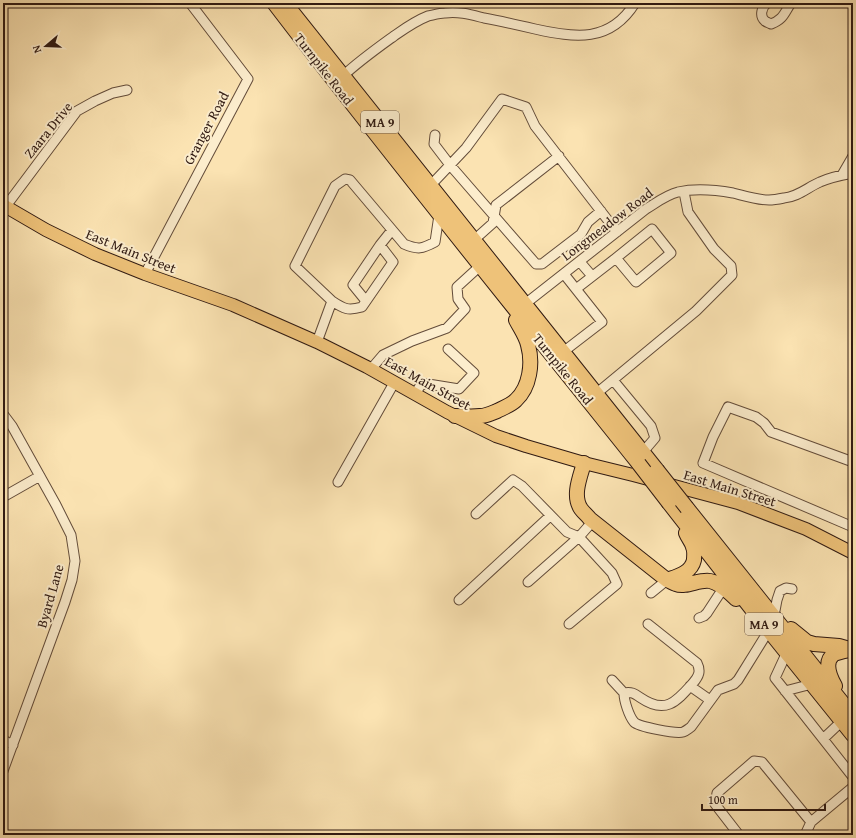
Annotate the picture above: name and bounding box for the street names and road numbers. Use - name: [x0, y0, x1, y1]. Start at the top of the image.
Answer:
- street label: Turnpike Road: [290, 29, 359, 110]
- street label: Granger Road: [178, 88, 234, 168]
- street label: Zaara Drive: [19, 97, 77, 162]
- road number: MA 9: [361, 111, 399, 133]
- street label: Longmeadow Road: [557, 183, 657, 265]
- street label: East Main Street: [83, 224, 179, 278]
- street label: Turnpike Road: [528, 329, 598, 409]
- street label: East Main Street: [381, 351, 475, 415]
- street label: East Main Street: [681, 464, 779, 512]
- street label: Byard Lane: [31, 561, 69, 630]
- road number: MA 9: [745, 613, 783, 635]

